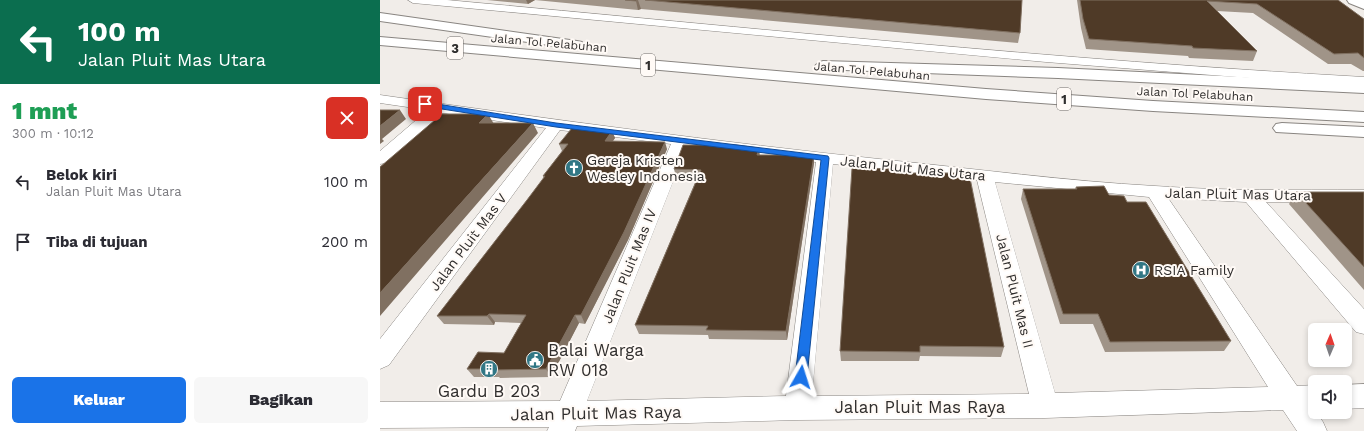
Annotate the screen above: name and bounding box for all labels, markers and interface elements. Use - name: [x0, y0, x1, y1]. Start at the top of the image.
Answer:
- text: 100 m: [78, 15, 161, 48]
- icon: left: [12, 16, 64, 68]
- street label: Jalan Tol Pelabuhan: [490, 31, 608, 55]
- road number: 3: [447, 37, 463, 59]
- text: Jalan Pluit Mas Utara: [78, 49, 266, 70]
- road number: 1: [641, 54, 655, 76]
- street label: Jalan Tol Pelabuhan: [813, 59, 931, 83]
- street label: Jalan Tol Pelabuhan: [1136, 84, 1254, 104]
- pin: [408, 87, 442, 121]
- road number: 1: [1057, 88, 1071, 110]
- icon: arrive: [414, 93, 436, 115]
- text: 1 mnt: [12, 97, 77, 125]
- button: close: [326, 97, 368, 139]
- text: 300 m · 10:12: [12, 126, 94, 141]
- place label: Gereja Kristen Wesley Indonesia: [587, 152, 705, 184]
- street label: Jalan Pluit Mas Utara: [839, 152, 987, 184]
- church icon: Gereja Kristen Wesley Indonesia: [564, 158, 584, 178]
- text: Belok kiri: [46, 166, 117, 184]
- icon: left: [12, 171, 34, 193]
- text: 100 m: [324, 173, 368, 191]
- text: Jalan Pluit Mas Utara: [46, 184, 182, 199]
- street label: Jalan Pluit Mas Utara: [1165, 185, 1311, 203]
- street label: Jalan Pluit Mas V: [426, 190, 510, 294]
- street label: Jalan Pluit Mas IV: [599, 206, 659, 326]
- icon: arrive: [12, 231, 34, 253]
- street label: Jalan Pluit Mas II: [993, 232, 1037, 350]
- text: Tiba di tujuan: [46, 233, 148, 251]
- text: 200 m: [321, 233, 368, 251]
- hospital icon: RSIA Family: [1131, 260, 1151, 280]
- place label: RSIA Family: [1154, 262, 1235, 278]
- north arrow: [1308, 323, 1352, 367]
- map controls: [1308, 323, 1352, 419]
- place label: Balai Warga RW 018: [548, 340, 644, 380]
- public building icon: Balai Warga RW 018: [525, 350, 545, 370]
- position arrow: [780, 356, 822, 398]
- building icon: Gardu B 203: [479, 359, 499, 379]
- button: sound: [1308, 375, 1352, 419]
- button: Keluar: [12, 377, 186, 423]
- button: Bagikan: [194, 377, 368, 423]
- place label: Gardu B 203: [438, 381, 540, 401]
- street label: Jalan Pluit Mas Raya: [835, 397, 1006, 417]
- street label: Jalan Pluit Mas Raya: [510, 402, 682, 424]

